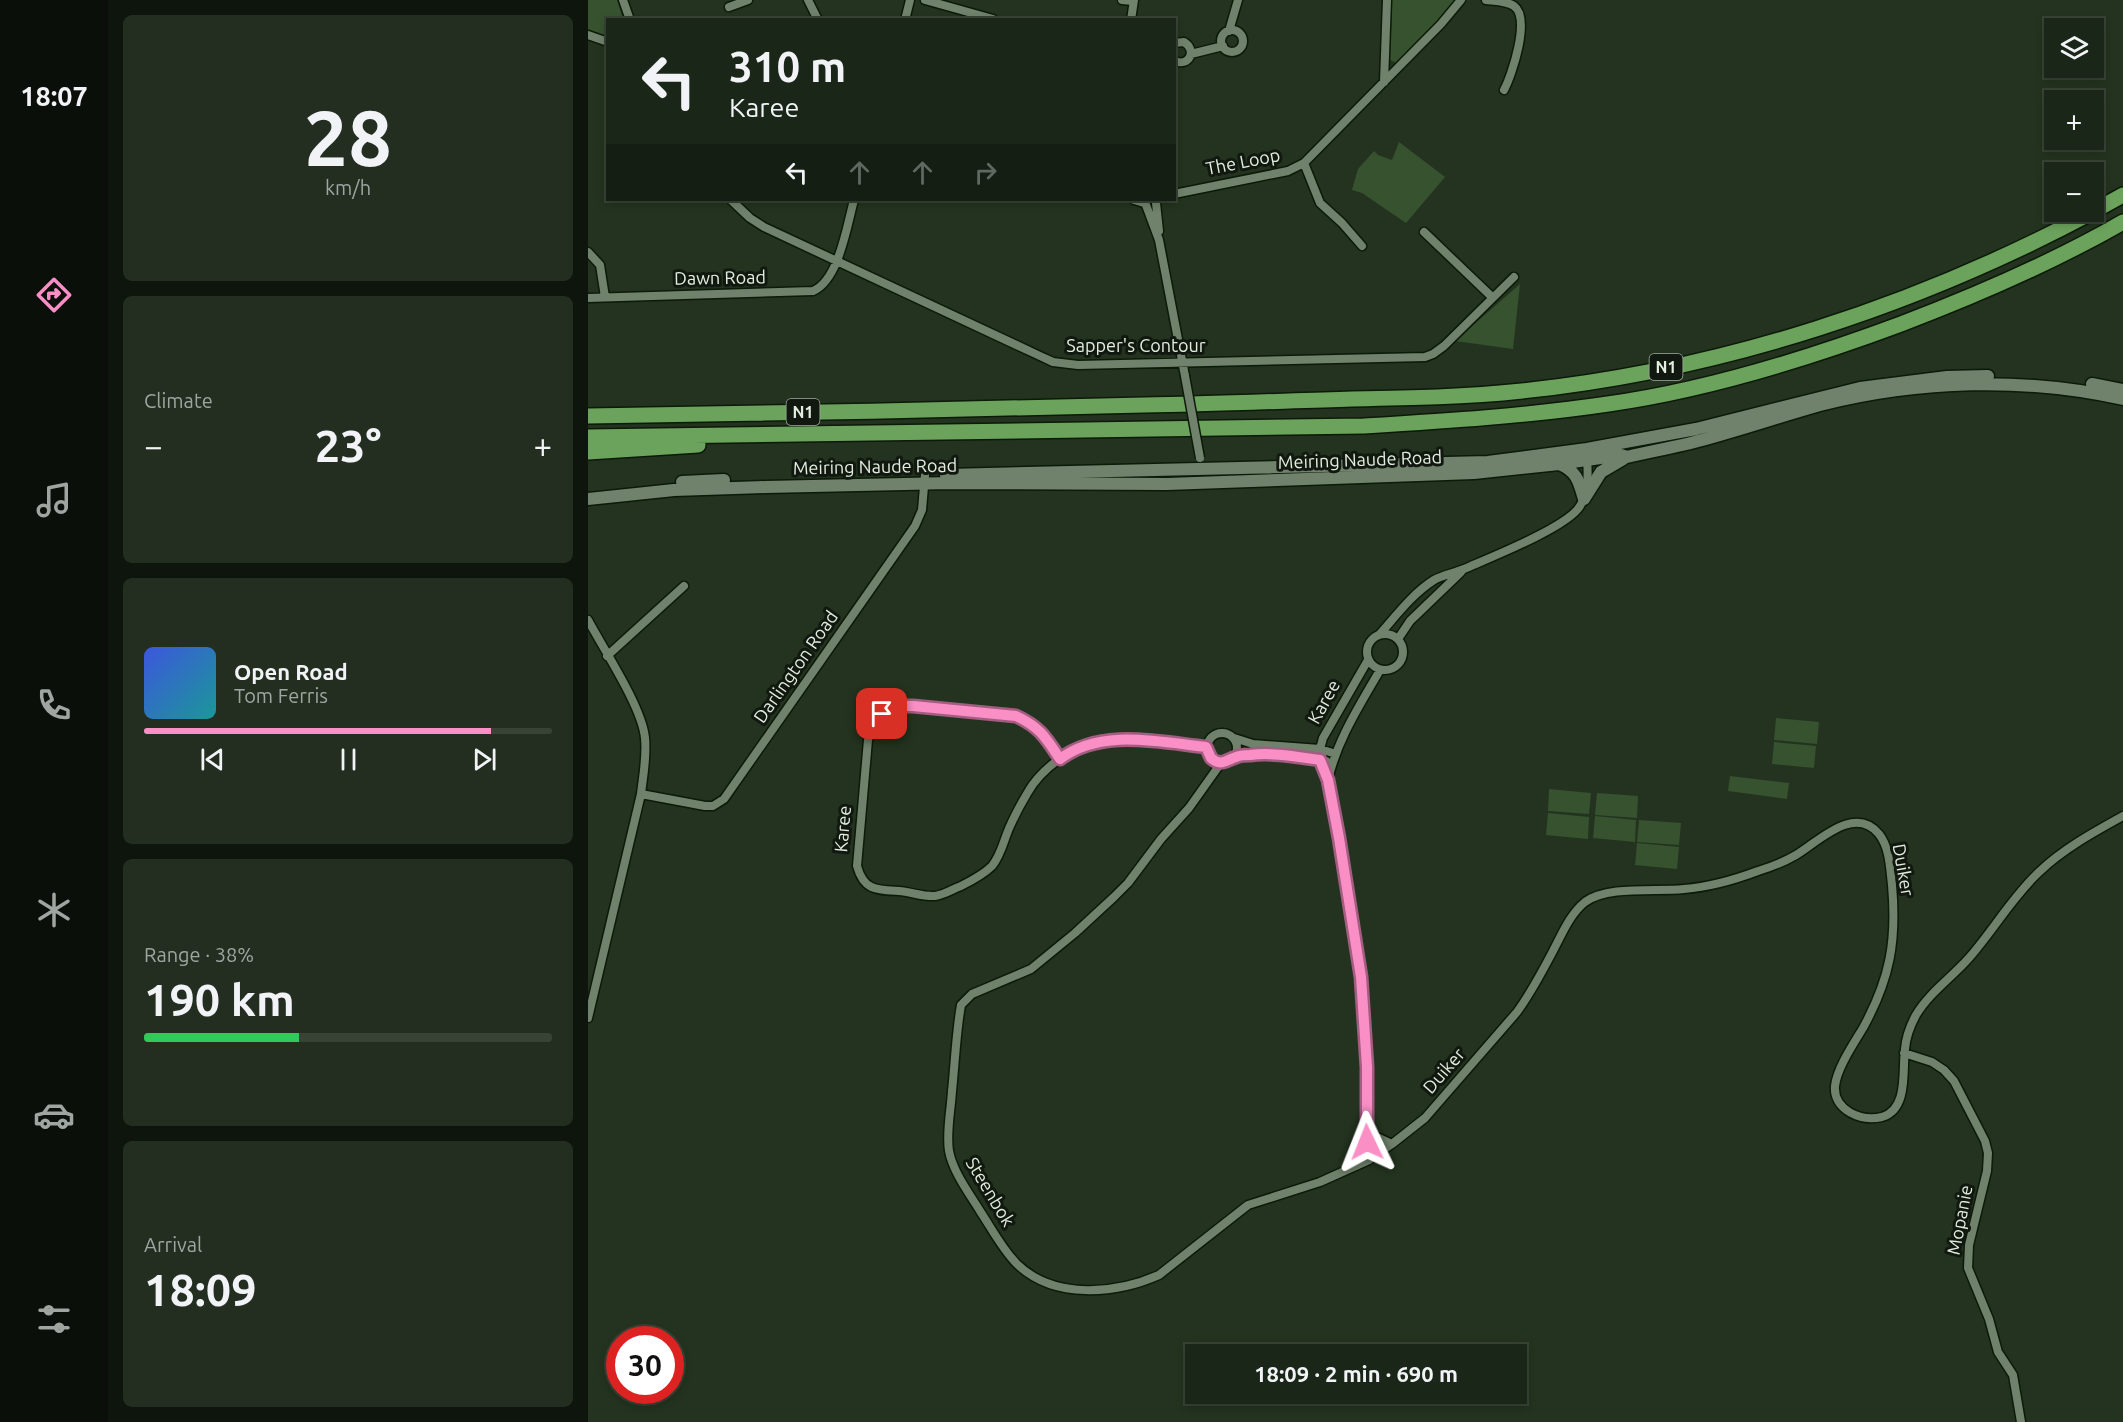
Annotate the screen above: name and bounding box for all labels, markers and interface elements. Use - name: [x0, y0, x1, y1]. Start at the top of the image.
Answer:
- map controls: [2044, 18, 2104, 222]
- button: layers: [2044, 18, 2104, 78]
- icon: left: [630, 42, 708, 120]
- text: 310 m: [729, 43, 846, 90]
- text: 18:07: [20, 81, 88, 111]
- button: +: [2044, 90, 2104, 150]
- text: Karee: [729, 92, 799, 122]
- text: 28: [304, 93, 392, 181]
- street label: The Loop: [1204, 144, 1282, 178]
- icon: left: [780, 156, 813, 189]
- icon: ahead: [843, 156, 876, 189]
- icon: ahead: [906, 156, 939, 189]
- icon: right: [969, 156, 1002, 189]
- button: −: [2044, 162, 2104, 222]
- text: km/h: [325, 176, 371, 199]
- street label: Dawn Road: [674, 266, 766, 288]
- icon: directions: [33, 274, 75, 316]
- street label: Sapper's Contour: [1066, 335, 1206, 355]
- road number: N1: [1650, 354, 1682, 380]
- text: Climate: [144, 389, 213, 412]
- road number: N1: [786, 399, 820, 425]
- text: 23°: [315, 420, 381, 471]
- text: −: [144, 427, 163, 464]
- text: +: [533, 427, 552, 464]
- street label: Meiring Naude Road: [1277, 446, 1442, 472]
- street label: Meiring Naude Road: [793, 455, 957, 477]
- icon: music: [33, 479, 75, 521]
- street label: Darlington Road: [749, 607, 841, 726]
- text: Open Road: [234, 659, 348, 684]
- street label: Karee: [1303, 676, 1343, 727]
- icon: phone: [33, 684, 75, 726]
- text: Tom Ferris: [234, 684, 328, 707]
- pin: [856, 688, 907, 739]
- icon: arrive: [865, 697, 898, 730]
- icon: previous: [196, 743, 229, 776]
- icon: pause: [332, 743, 365, 776]
- icon: next: [468, 743, 501, 776]
- street label: Karee: [830, 805, 854, 853]
- street label: Duiker: [1890, 842, 1918, 898]
- icon: climate: [33, 889, 75, 931]
- text: Range · 38%: [144, 943, 254, 966]
- text: 190 km: [144, 974, 295, 1025]
- street label: Duiker: [1418, 1044, 1468, 1097]
- icon: car: [33, 1094, 75, 1136]
- position arrow: [1335, 1110, 1399, 1174]
- street label: Steenbok: [963, 1153, 1019, 1230]
- street label: Mopanie: [1942, 1183, 1976, 1256]
- text: Arrival: [144, 1233, 202, 1256]
- text: 18:09: [144, 1264, 257, 1315]
- icon: filters: [33, 1298, 75, 1340]
- speed limit sign: 30: [606, 1326, 684, 1404]
- text: 18:09 · 2 min · 690 m: [1254, 1361, 1458, 1386]

